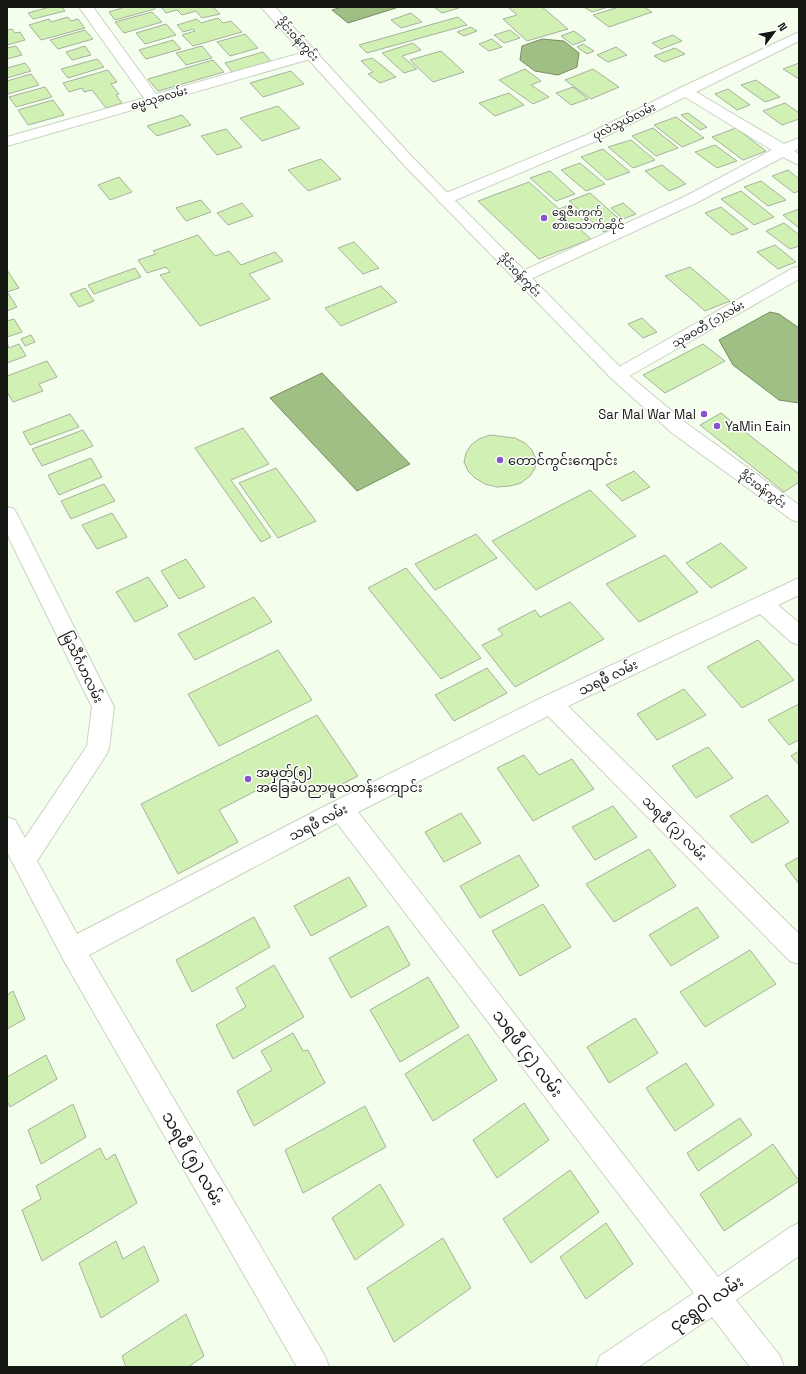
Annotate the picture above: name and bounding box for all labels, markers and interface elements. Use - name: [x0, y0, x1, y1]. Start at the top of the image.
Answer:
- north arrow: [754, 12, 794, 52]
- street label: ဒိုင်းဝန်ကွင်း: [273, 14, 322, 65]
- text: N: [775, 20, 790, 34]
- street label: ဓမ္မသုခလမ်း: [129, 83, 190, 115]
- street label: ပုလဲသွယ်လမ်း: [590, 100, 659, 144]
- place label: ရွှေဇီးကွက် စားသောက်ဆိုင်: [552, 205, 624, 234]
- marker: ရွှေဇီးကွက် စားသောက်ဆိုင်: [539, 213, 549, 223]
- street label: ဒိုင်းဝန်ကွင်း: [494, 250, 544, 301]
- street label: သုခဝတီ (၁)လမ်း: [669, 298, 748, 352]
- place label: Sar Mal War Mal: [598, 406, 696, 423]
- marker: Sar Mal War Mal: [699, 409, 709, 419]
- place label: YaMin Eain: [725, 418, 791, 435]
- marker: YaMin Eain: [712, 421, 722, 431]
- place label: တောင်ကွင်းကျောင်း: [508, 452, 617, 471]
- marker: တောင်ကွင်းကျောင်း: [495, 455, 505, 465]
- street label: ဒိုင်းဝန်ကွင်း: [735, 467, 790, 513]
- street label: မြသီင်္ဂဟလမ်း: [56, 629, 107, 707]
- street label: သရဖီ လမ်း: [576, 656, 641, 701]
- place label: အမှတ်(၅) အခြေခံပညာမူလတန်းကျောင်း: [256, 764, 422, 798]
- marker: အမှတ်(၅) အခြေခံပညာမူလတန်းကျောင်း: [243, 774, 253, 784]
- street label: သရဖီ (၃) လမ်း: [637, 792, 711, 866]
- street label: သရဖီ လမ်း: [286, 800, 351, 846]
- street label: သရဖီ (၄) လမ်း: [485, 1005, 568, 1103]
- street label: သရဖီ (၅) လမ်း: [155, 1107, 229, 1211]
- street label: ငုရွှေဝါ လမ်း: [665, 1270, 750, 1339]

